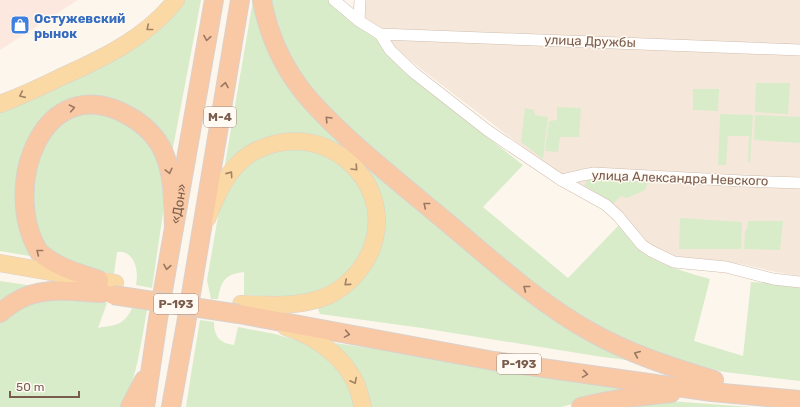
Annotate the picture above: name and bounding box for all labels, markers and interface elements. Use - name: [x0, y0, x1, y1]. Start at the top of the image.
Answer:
- place label: Остужевский рынок: [34, 11, 125, 41]
- shop icon: Остужевский рынок: [9, 14, 31, 36]
- one-way arrow: [146, 23, 154, 30]
- street label: улица Дружбы: [544, 32, 636, 50]
- one-way arrow: [203, 35, 212, 42]
- one-way arrow: [221, 82, 229, 88]
- one-way arrow: [19, 90, 27, 98]
- one-way arrow: [68, 104, 75, 112]
- road number: М-4: [204, 107, 236, 127]
- one-way arrow: [325, 116, 333, 124]
- one-way arrow: [350, 163, 358, 171]
- street label: улица Александра Невского: [591, 167, 769, 189]
- one-way arrow: [164, 168, 172, 174]
- one-way arrow: [225, 171, 233, 178]
- street label: «Дон»: [167, 182, 189, 225]
- one-way arrow: [423, 202, 430, 209]
- one-way arrow: [36, 250, 43, 257]
- one-way arrow: [163, 264, 172, 270]
- one-way arrow: [344, 279, 351, 286]
- one-way arrow: [523, 285, 530, 292]
- road number: Р-193: [154, 294, 198, 314]
- one-way arrow: [343, 330, 350, 338]
- one-way arrow: [634, 351, 641, 359]
- road number: Р-193: [497, 354, 541, 374]
- one-way arrow: [582, 369, 588, 378]
- scale bar: [10, 373, 79, 399]
- one-way arrow: [349, 377, 357, 384]
- text: 50 m: [16, 380, 44, 394]

